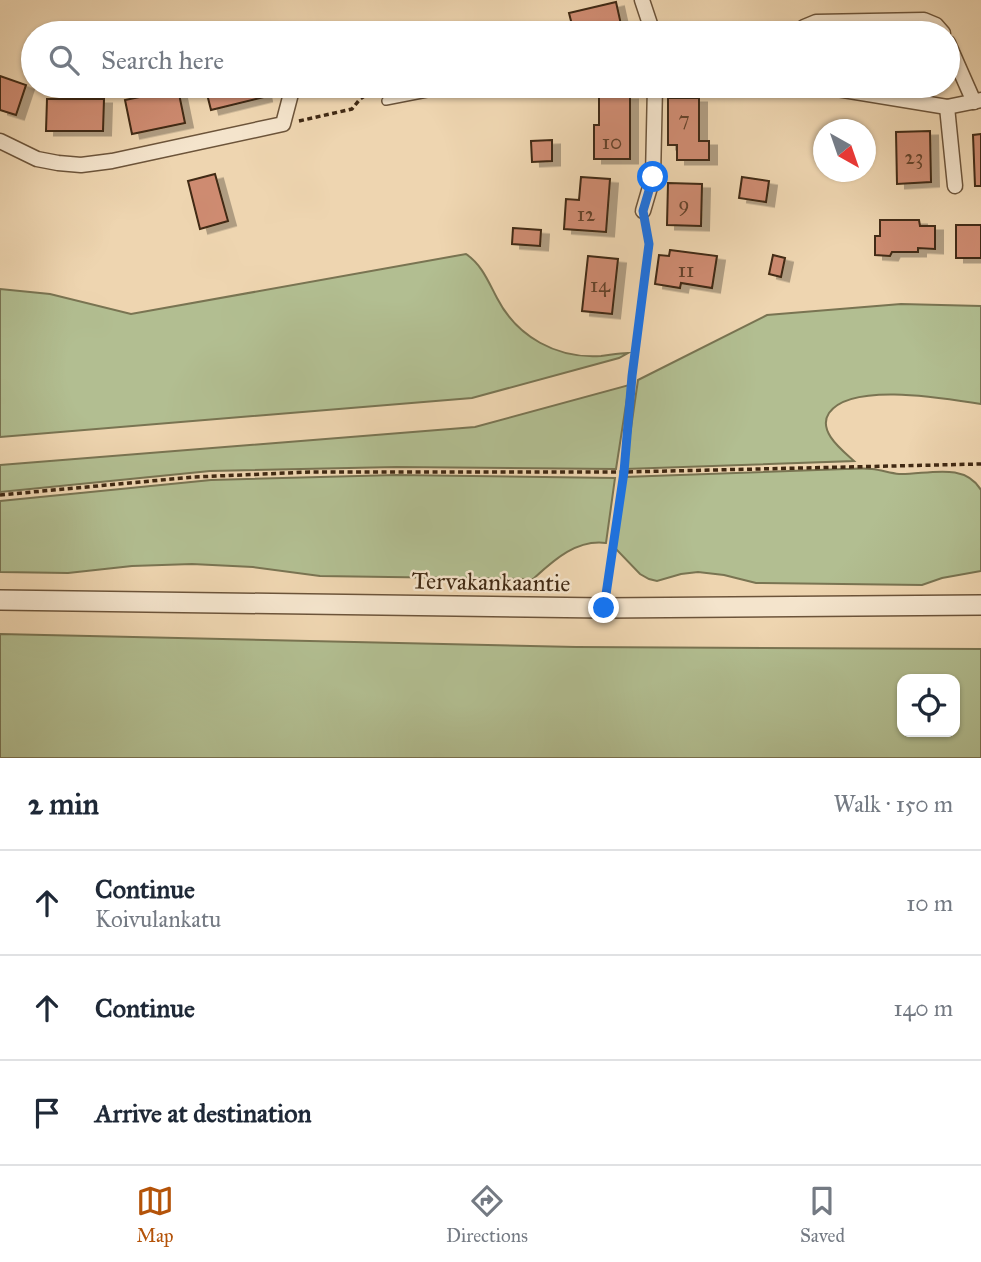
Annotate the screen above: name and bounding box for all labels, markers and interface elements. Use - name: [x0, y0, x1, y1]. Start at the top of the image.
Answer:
- search box: [21, 21, 960, 98]
- icon: search: [45, 41, 83, 79]
- text: Search here: [101, 44, 224, 76]
- house number: 7: [678, 106, 690, 132]
- north arrow: [813, 119, 876, 182]
- house number: 10: [602, 129, 622, 155]
- house number: 23: [905, 144, 923, 170]
- route start: [637, 161, 668, 192]
- house number: 9: [678, 191, 690, 217]
- house number: 12: [577, 201, 596, 227]
- house number: 11: [678, 257, 694, 283]
- house number: 14: [590, 272, 611, 298]
- street label: Tervakankaantie: [411, 566, 571, 598]
- route end: [588, 592, 619, 623]
- map controls: [897, 674, 960, 737]
- button: locate: [897, 674, 960, 737]
- text: 2 min: [28, 786, 99, 822]
- text: Walk · 150 m: [833, 790, 953, 818]
- text: Continue: [95, 873, 195, 905]
- icon: ahead: [28, 884, 66, 922]
- text: 10 m: [906, 889, 953, 917]
- text: Koivulankatu: [95, 905, 221, 933]
- icon: ahead: [28, 989, 66, 1027]
- text: Continue: [95, 992, 195, 1024]
- text: 140 m: [893, 994, 953, 1022]
- icon: arrive: [28, 1094, 66, 1132]
- text: Arrive at destination: [95, 1097, 312, 1129]
- tab: Map: [136, 1182, 174, 1247]
- tab: Directions: [446, 1182, 528, 1247]
- tab: Saved: [800, 1182, 845, 1247]

